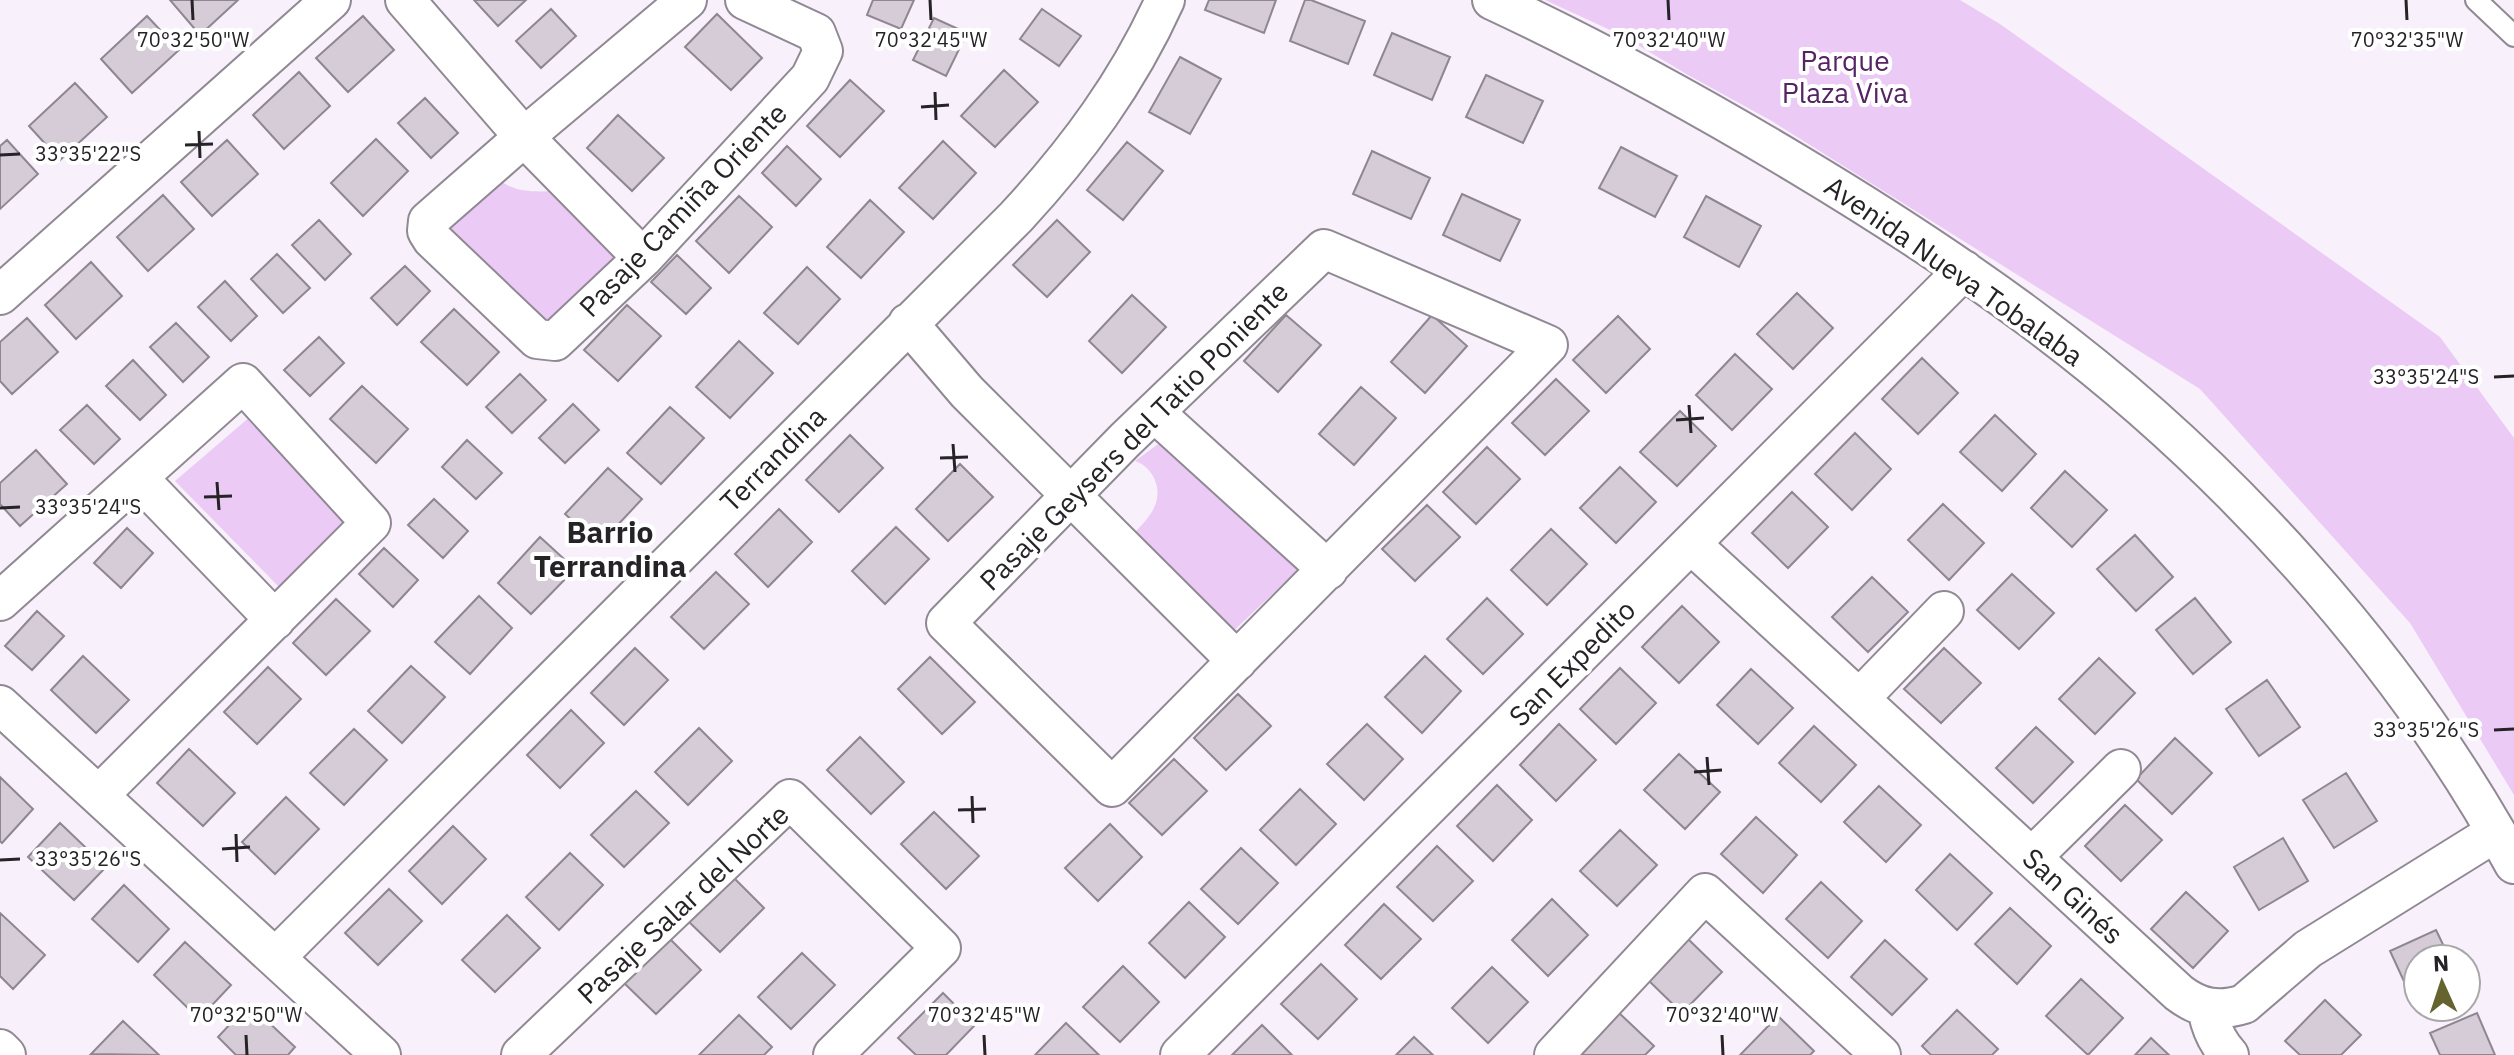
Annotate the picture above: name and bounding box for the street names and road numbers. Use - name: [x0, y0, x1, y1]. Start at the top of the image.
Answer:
- street label: Pasaje Camiña Oriente: [571, 95, 795, 325]
- street label: Avenida Nueva Tobalaba: [1818, 167, 2091, 374]
- street label: Pasaje Geysers del Tatio Poniente: [971, 273, 1296, 598]
- street label: Terrandina: [712, 398, 833, 519]
- street label: San Expedito: [1500, 591, 1643, 734]
- street label: Pasaje Salar del Norte: [569, 796, 796, 1012]
- street label: San Ginés: [2015, 839, 2132, 952]

